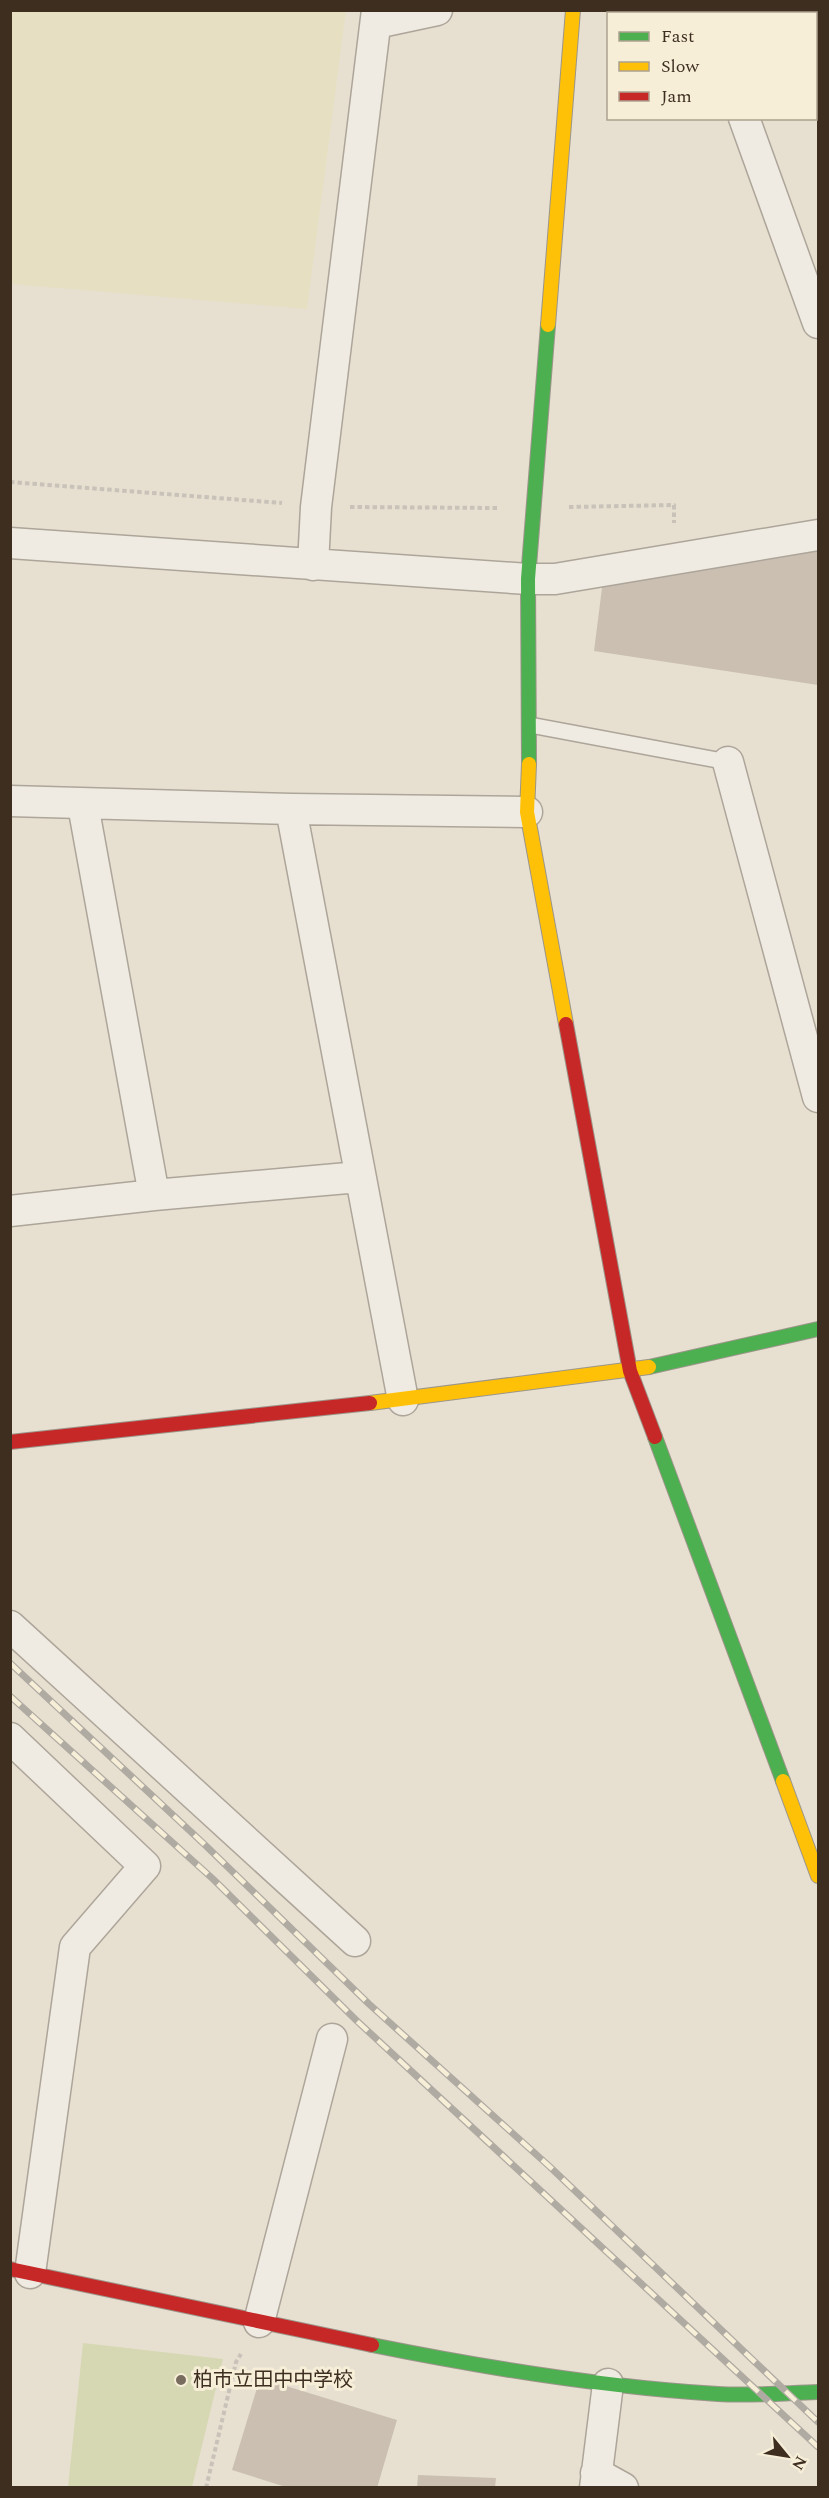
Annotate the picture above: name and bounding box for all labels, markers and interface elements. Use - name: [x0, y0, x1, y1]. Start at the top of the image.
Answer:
- legend: [607, 12, 817, 120]
- text: Fast: [661, 23, 694, 50]
- text: Slow: [661, 53, 700, 80]
- text: Jam: [661, 83, 692, 110]
- place label: 柏市立田中中学校: [193, 2365, 353, 2395]
- marker: 柏市立田中中学校: [174, 2373, 188, 2387]
- north arrow: [757, 2426, 817, 2486]
- text: N: [785, 2451, 813, 2475]

